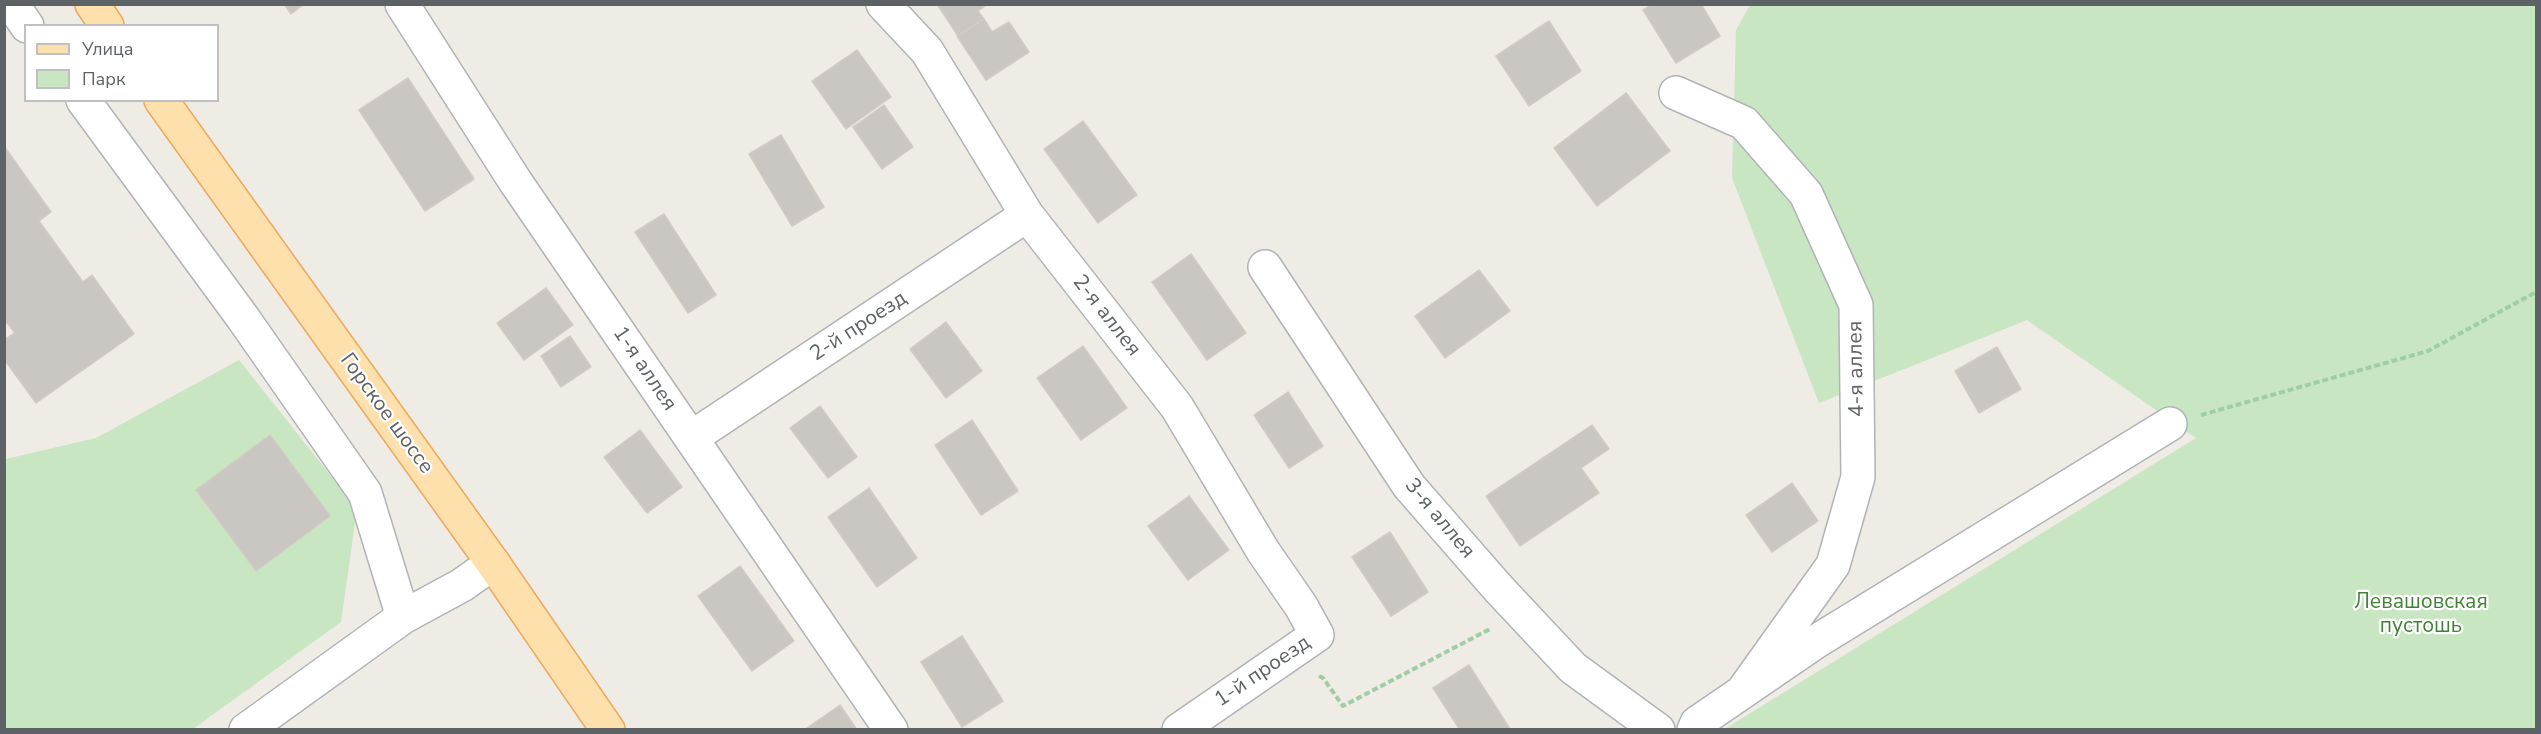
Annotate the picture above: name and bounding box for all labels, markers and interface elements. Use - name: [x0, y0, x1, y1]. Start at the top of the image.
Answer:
- legend: [24, 24, 219, 102]
- text: Улица: [82, 37, 133, 61]
- text: Парк: [82, 67, 125, 91]
- street label: 2-я аллея: [1066, 270, 1146, 362]
- street label: 2-й проезд: [806, 286, 912, 368]
- street label: 4-я аллея: [1844, 321, 1870, 417]
- street label: 1-я аллея: [607, 322, 681, 416]
- street label: Горское шоссе: [334, 349, 438, 479]
- street label: 3-я аллея: [1398, 474, 1480, 564]
- park label: Левашовская пустошь: [2354, 590, 2488, 640]
- street label: 1-й проезд: [1210, 631, 1316, 713]

